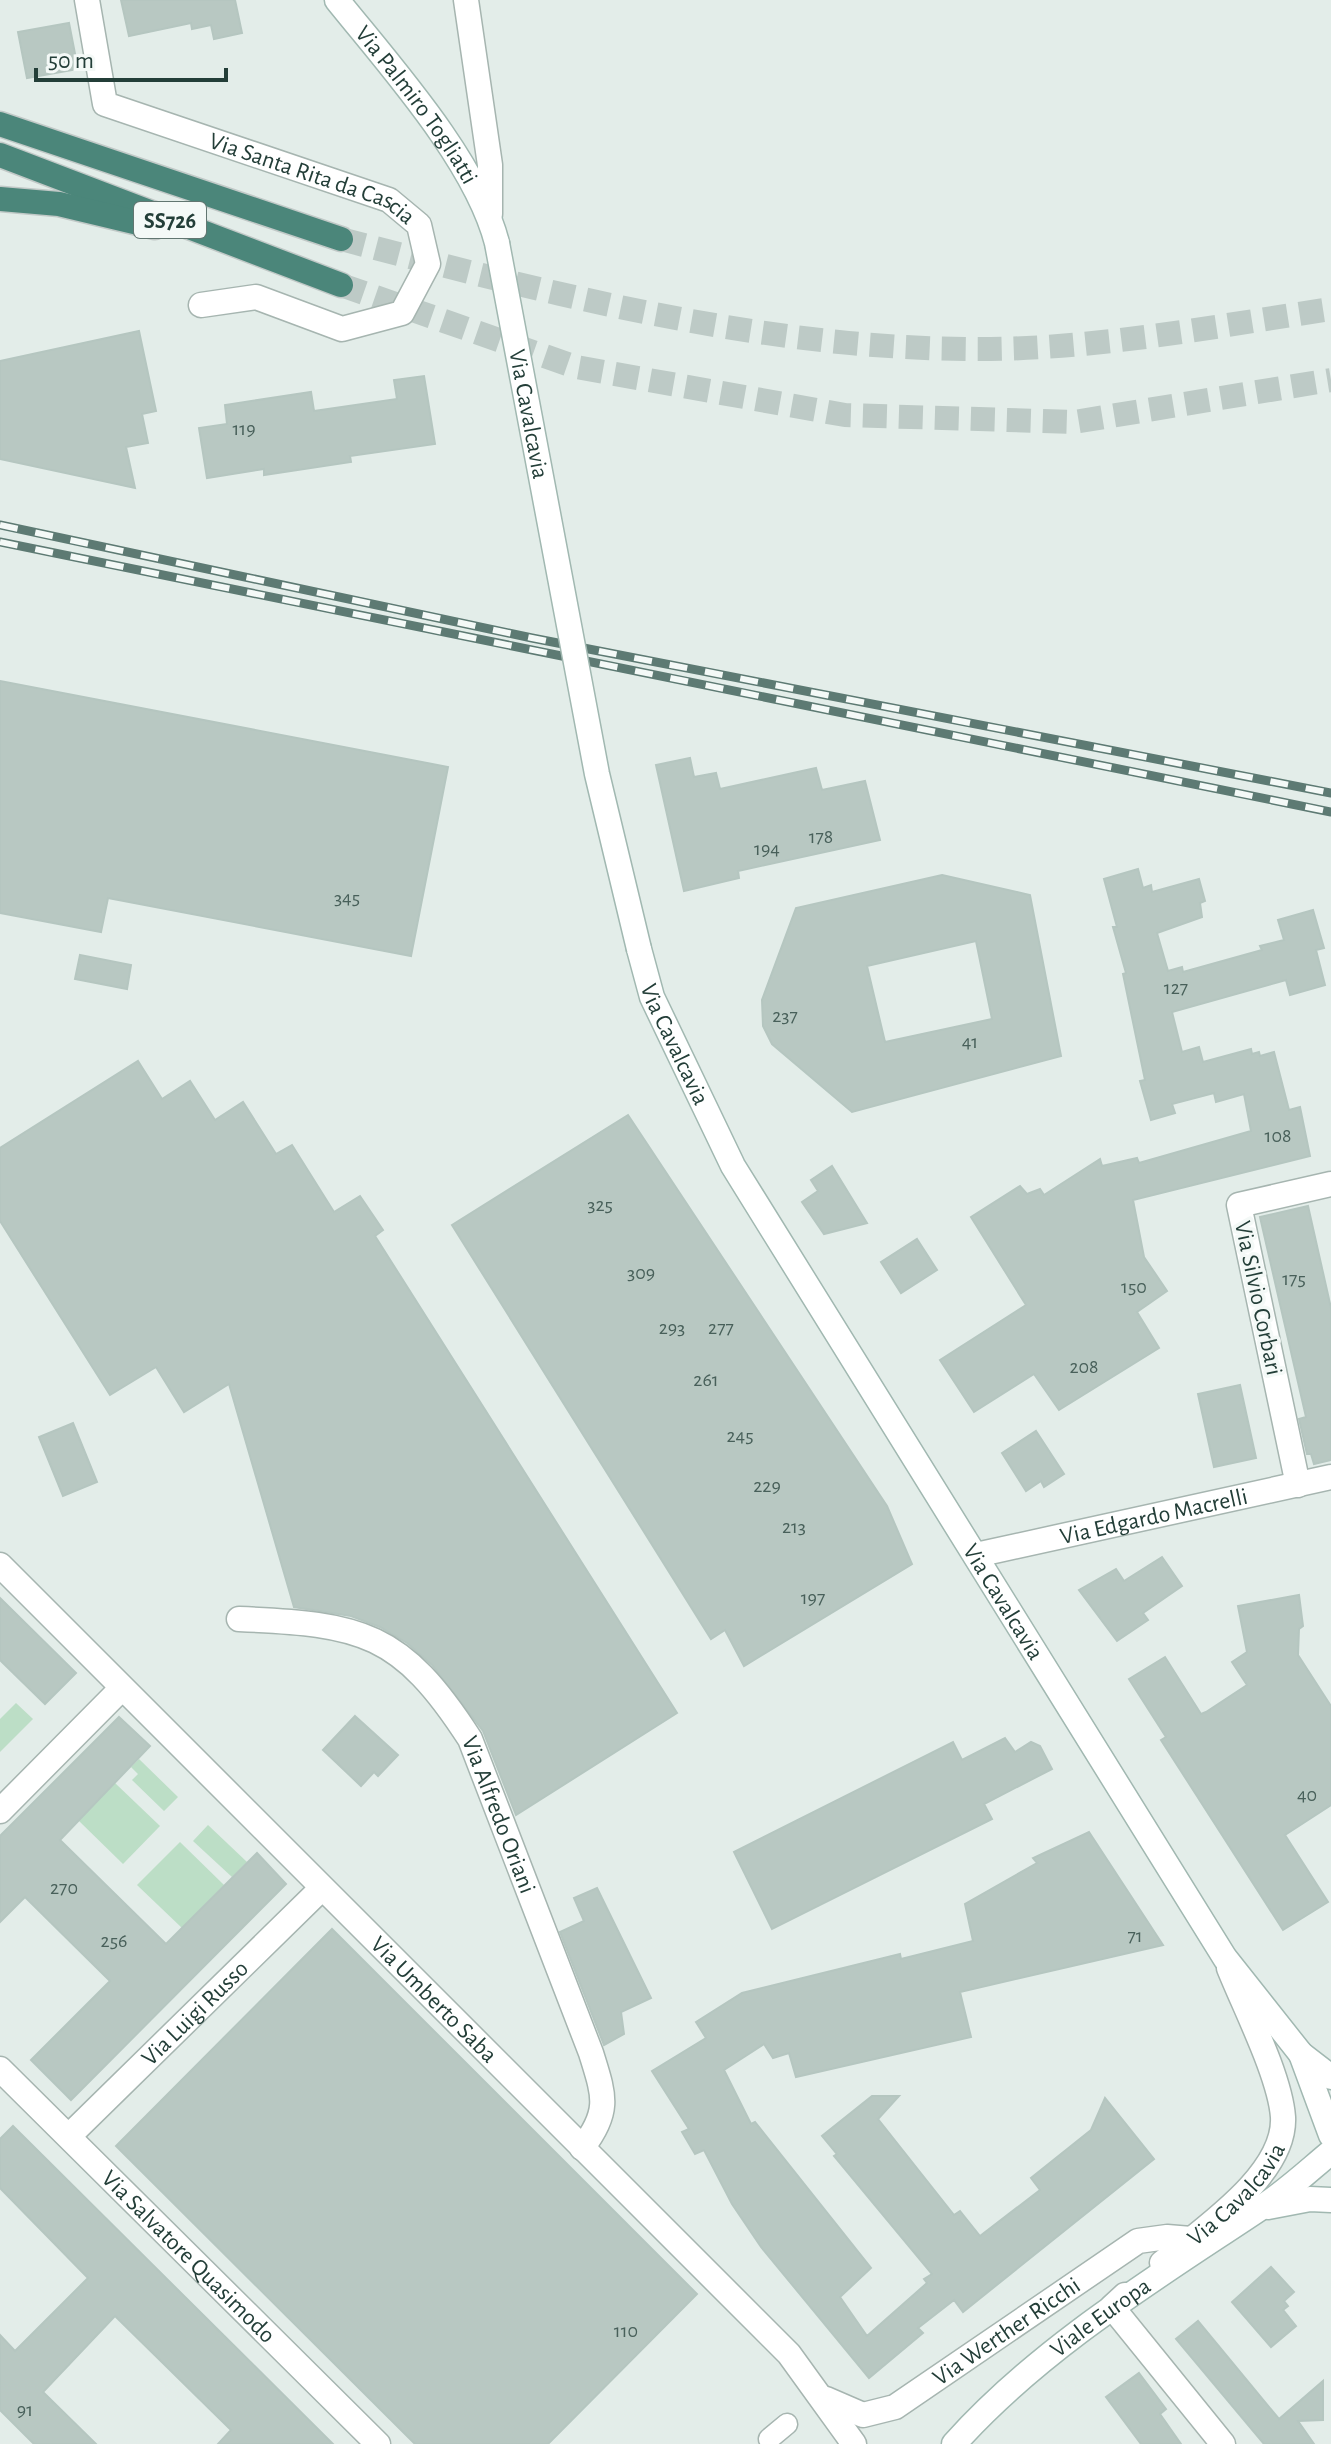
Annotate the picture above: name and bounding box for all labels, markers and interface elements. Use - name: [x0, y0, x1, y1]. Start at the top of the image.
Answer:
- street label: Via Palmiro Togliatti: [350, 22, 481, 188]
- scale bar: [36, 32, 226, 82]
- text: 50 m: [48, 49, 94, 73]
- street label: Via Santa Rita da Cascia: [206, 129, 419, 229]
- road number: SS726: [134, 202, 206, 238]
- street label: Via Cavalcavia: [504, 347, 552, 481]
- house number: 119: [232, 419, 256, 439]
- house number: 178: [809, 827, 833, 847]
- house number: 194: [754, 839, 780, 859]
- house number: 345: [334, 888, 360, 908]
- house number: 127: [1164, 978, 1188, 998]
- street label: Via Cavalcavia: [636, 981, 713, 1109]
- house number: 237: [772, 1006, 798, 1026]
- house number: 41: [962, 1032, 978, 1052]
- house number: 108: [1265, 1126, 1291, 1146]
- house number: 325: [587, 1195, 613, 1215]
- street label: Via Silvio Corbari: [1230, 1219, 1286, 1378]
- house number: 309: [627, 1263, 655, 1283]
- house number: 175: [1282, 1269, 1306, 1289]
- house number: 150: [1121, 1277, 1147, 1297]
- house number: 293: [659, 1318, 685, 1338]
- house number: 277: [708, 1318, 734, 1338]
- house number: 208: [1069, 1357, 1099, 1377]
- house number: 261: [693, 1370, 719, 1390]
- house number: 245: [726, 1426, 754, 1446]
- house number: 229: [753, 1476, 781, 1496]
- street label: Via Edgardo Macrelli: [1058, 1485, 1250, 1549]
- house number: 213: [782, 1517, 806, 1537]
- street label: Via Cavalcavia: [958, 1540, 1048, 1664]
- house number: 197: [801, 1588, 825, 1608]
- street label: Via Alfredo Oriani: [457, 1733, 539, 1897]
- house number: 40: [1297, 1785, 1317, 1805]
- house number: 270: [50, 1878, 78, 1898]
- house number: 71: [1127, 1926, 1143, 1946]
- house number: 256: [101, 1931, 127, 1951]
- street label: Via Umberto Saba: [366, 1932, 501, 2068]
- street label: Via Luigi Russo: [137, 1956, 253, 2071]
- street label: Via Cavalcavia: [1183, 2140, 1290, 2251]
- street label: Via Salvatore Quasimodo: [97, 2166, 279, 2348]
- street label: Via Werther Ricchi: [929, 2273, 1085, 2390]
- street label: Viale Europa: [1046, 2274, 1155, 2362]
- house number: 110: [614, 2321, 638, 2341]
- house number: 91: [17, 2400, 33, 2420]

